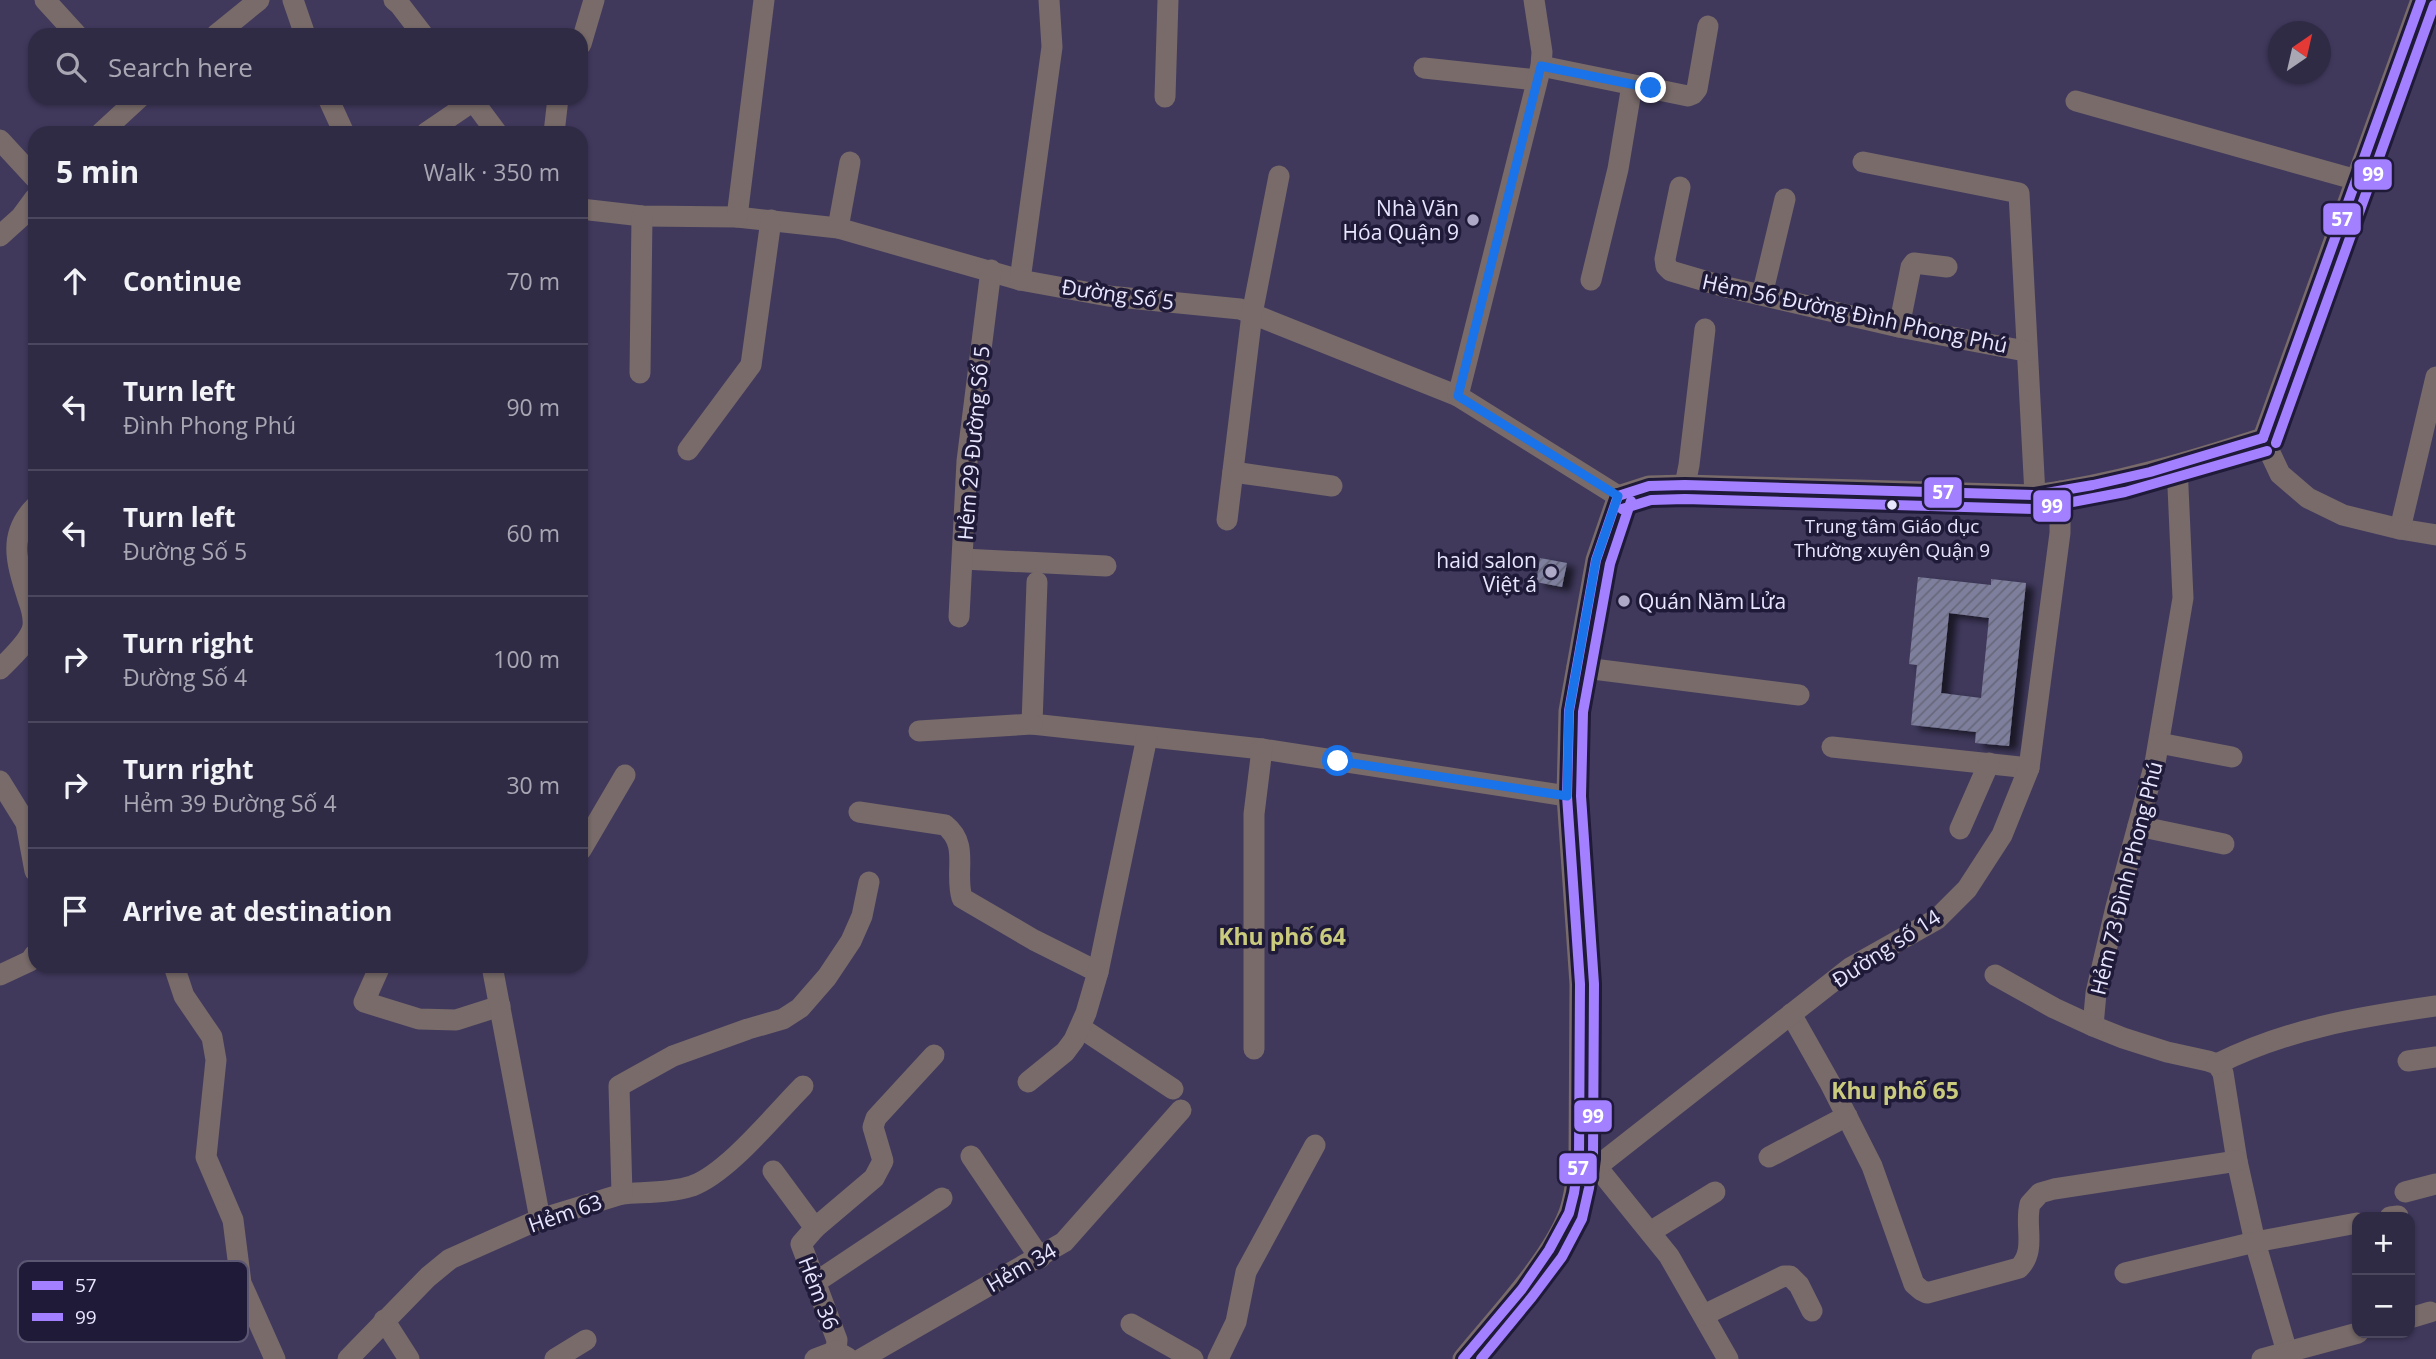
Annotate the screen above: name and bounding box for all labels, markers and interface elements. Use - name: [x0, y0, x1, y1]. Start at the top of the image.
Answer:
- north arrow: [2268, 21, 2331, 84]
- search box: [28, 28, 588, 105]
- icon: search: [52, 48, 90, 86]
- text: Search here: [108, 49, 253, 85]
- route end: [1635, 72, 1666, 103]
- text: 5 min: [56, 151, 139, 192]
- text: Walk · 350 m: [423, 156, 560, 188]
- line badge: 99: [2353, 158, 2393, 191]
- text: 99: [2362, 161, 2384, 187]
- place label: Nhà Văn Hóa Quận 9: [1343, 194, 1459, 246]
- line badge: 57: [2322, 202, 2362, 236]
- text: 57: [2331, 206, 2353, 232]
- marker: Nhà Văn Hóa Quận 9: [1465, 212, 1481, 228]
- icon: ahead: [56, 262, 94, 300]
- text: Continue: [123, 263, 242, 299]
- text: 70 m: [506, 265, 560, 297]
- street label: Hẻm 56 Đường Đình Phong Phú: [1700, 267, 2010, 359]
- street label: Đường Số 5: [1060, 272, 1176, 316]
- street label: Hẻm 29 Đường Số 5: [951, 345, 995, 541]
- text: Turn left: [123, 373, 235, 409]
- icon: left: [56, 388, 94, 426]
- text: 90 m: [506, 391, 560, 423]
- text: Đình Phong Phú: [123, 409, 296, 441]
- line badge: 57: [1923, 476, 1963, 509]
- text: 57: [1932, 479, 1954, 505]
- line badge: 99: [2032, 489, 2072, 523]
- text: 99: [2041, 493, 2063, 519]
- marker: Trung tâm Giáo dục Thường xuyên Quận 9: [1885, 498, 1899, 512]
- text: Turn left: [123, 499, 235, 535]
- place label: Trung tâm Giáo dục Thường xuyên Quận 9: [1794, 513, 1990, 563]
- icon: left: [56, 514, 94, 552]
- text: 60 m: [506, 517, 560, 549]
- text: Đường Số 5: [123, 535, 247, 567]
- place label: haid salon Việt á: [1436, 546, 1537, 598]
- marker: haid salon Việt á: [1543, 564, 1559, 580]
- place label: Quán Năm Lửa: [1638, 587, 1786, 615]
- marker: Quán Năm Lửa: [1616, 593, 1632, 609]
- text: Turn right: [123, 625, 254, 661]
- icon: right: [56, 640, 94, 678]
- text: 100 m: [493, 643, 560, 675]
- text: Đường Số 4: [123, 661, 247, 693]
- route start: [1322, 745, 1353, 776]
- text: Turn right: [123, 751, 254, 787]
- street label: Hẻm 73 Đình Phong Phú: [2083, 758, 2169, 998]
- icon: right: [56, 766, 94, 804]
- text: 30 m: [506, 769, 560, 801]
- text: Hẻm 39 Đường Số 4: [123, 787, 337, 819]
- icon: arrive: [56, 892, 94, 930]
- text: Arrive at destination: [123, 893, 392, 929]
- street label: Đường số 14: [1826, 903, 1946, 993]
- district label: Khu phố 64: [1218, 920, 1346, 952]
- district label: Khu phố 65: [1831, 1074, 1959, 1106]
- line badge: 99: [1573, 1099, 1613, 1133]
- text: 99: [1582, 1103, 1604, 1129]
- line badge: 57: [1558, 1152, 1598, 1185]
- text: 57: [1567, 1155, 1589, 1181]
- street label: Hẻm 63: [524, 1187, 606, 1239]
- map controls: [2352, 1212, 2415, 1338]
- button: +: [2352, 1212, 2415, 1275]
- street label: Hẻm 34: [981, 1236, 1061, 1298]
- street label: Hẻm 36: [792, 1252, 846, 1334]
- legend: [18, 1261, 248, 1342]
- text: 57: [75, 1272, 97, 1298]
- button: −: [2352, 1275, 2415, 1338]
- text: 99: [75, 1304, 97, 1330]

